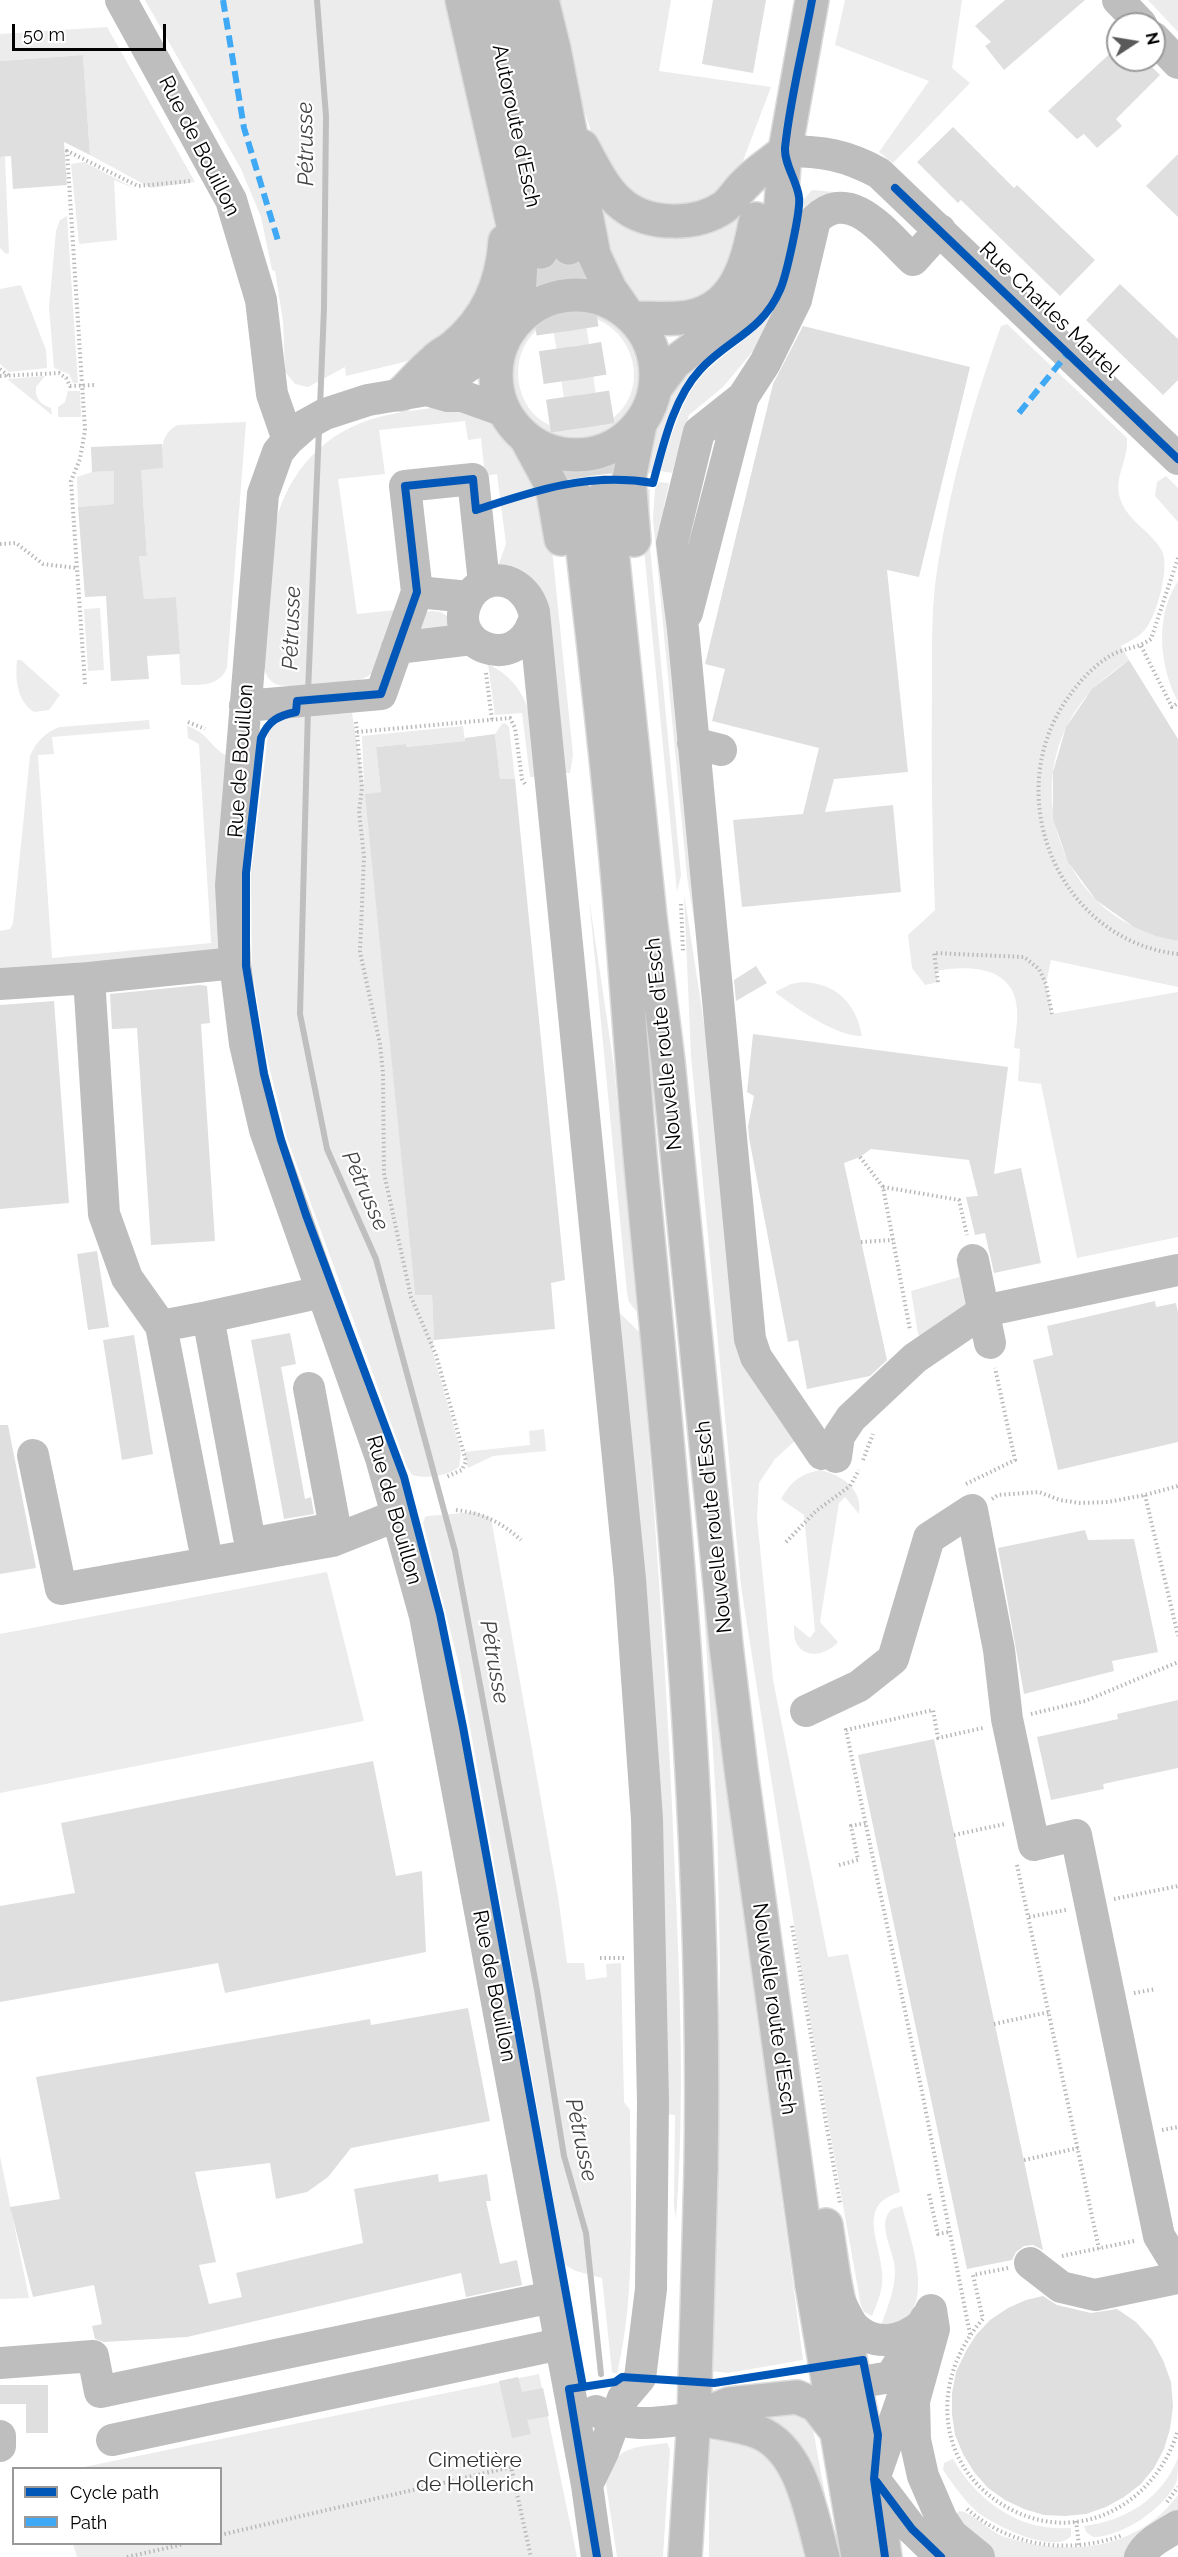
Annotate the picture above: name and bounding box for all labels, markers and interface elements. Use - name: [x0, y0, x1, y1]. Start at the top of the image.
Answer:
- scale bar: [15, 12, 170, 50]
- north arrow: [1106, 12, 1166, 72]
- text: 50 m: [23, 24, 65, 45]
- text: N: [1142, 31, 1163, 47]
- street label: Autoroute d'Esch: [486, 42, 546, 210]
- street label: Rue de Bouillon: [153, 72, 245, 220]
- water label: Pétrusse: [292, 102, 320, 186]
- street label: Rue Charles Martel: [974, 237, 1124, 383]
- water label: Pétrusse: [277, 585, 307, 671]
- street label: Rue de Bouillon: [223, 683, 259, 839]
- street label: Nouvelle route d'Esch: [640, 936, 688, 1152]
- water label: Pétrusse: [336, 1147, 394, 1235]
- street label: Nouvelle route d'Esch: [690, 1419, 738, 1635]
- street label: Rue de Bouillon: [361, 1432, 427, 1588]
- water label: Pétrusse: [474, 1618, 514, 1706]
- street label: Nouvelle route d'Esch: [747, 1901, 801, 2117]
- street label: Rue de Bouillon: [467, 1908, 521, 2064]
- water label: Pétrusse: [559, 2096, 603, 2184]
- park label: Cimetière de Hollerich: [416, 2448, 534, 2498]
- legend: [12, 2467, 222, 2545]
- text: Cycle path: [70, 2482, 159, 2503]
- text: Path: [70, 2512, 107, 2533]

